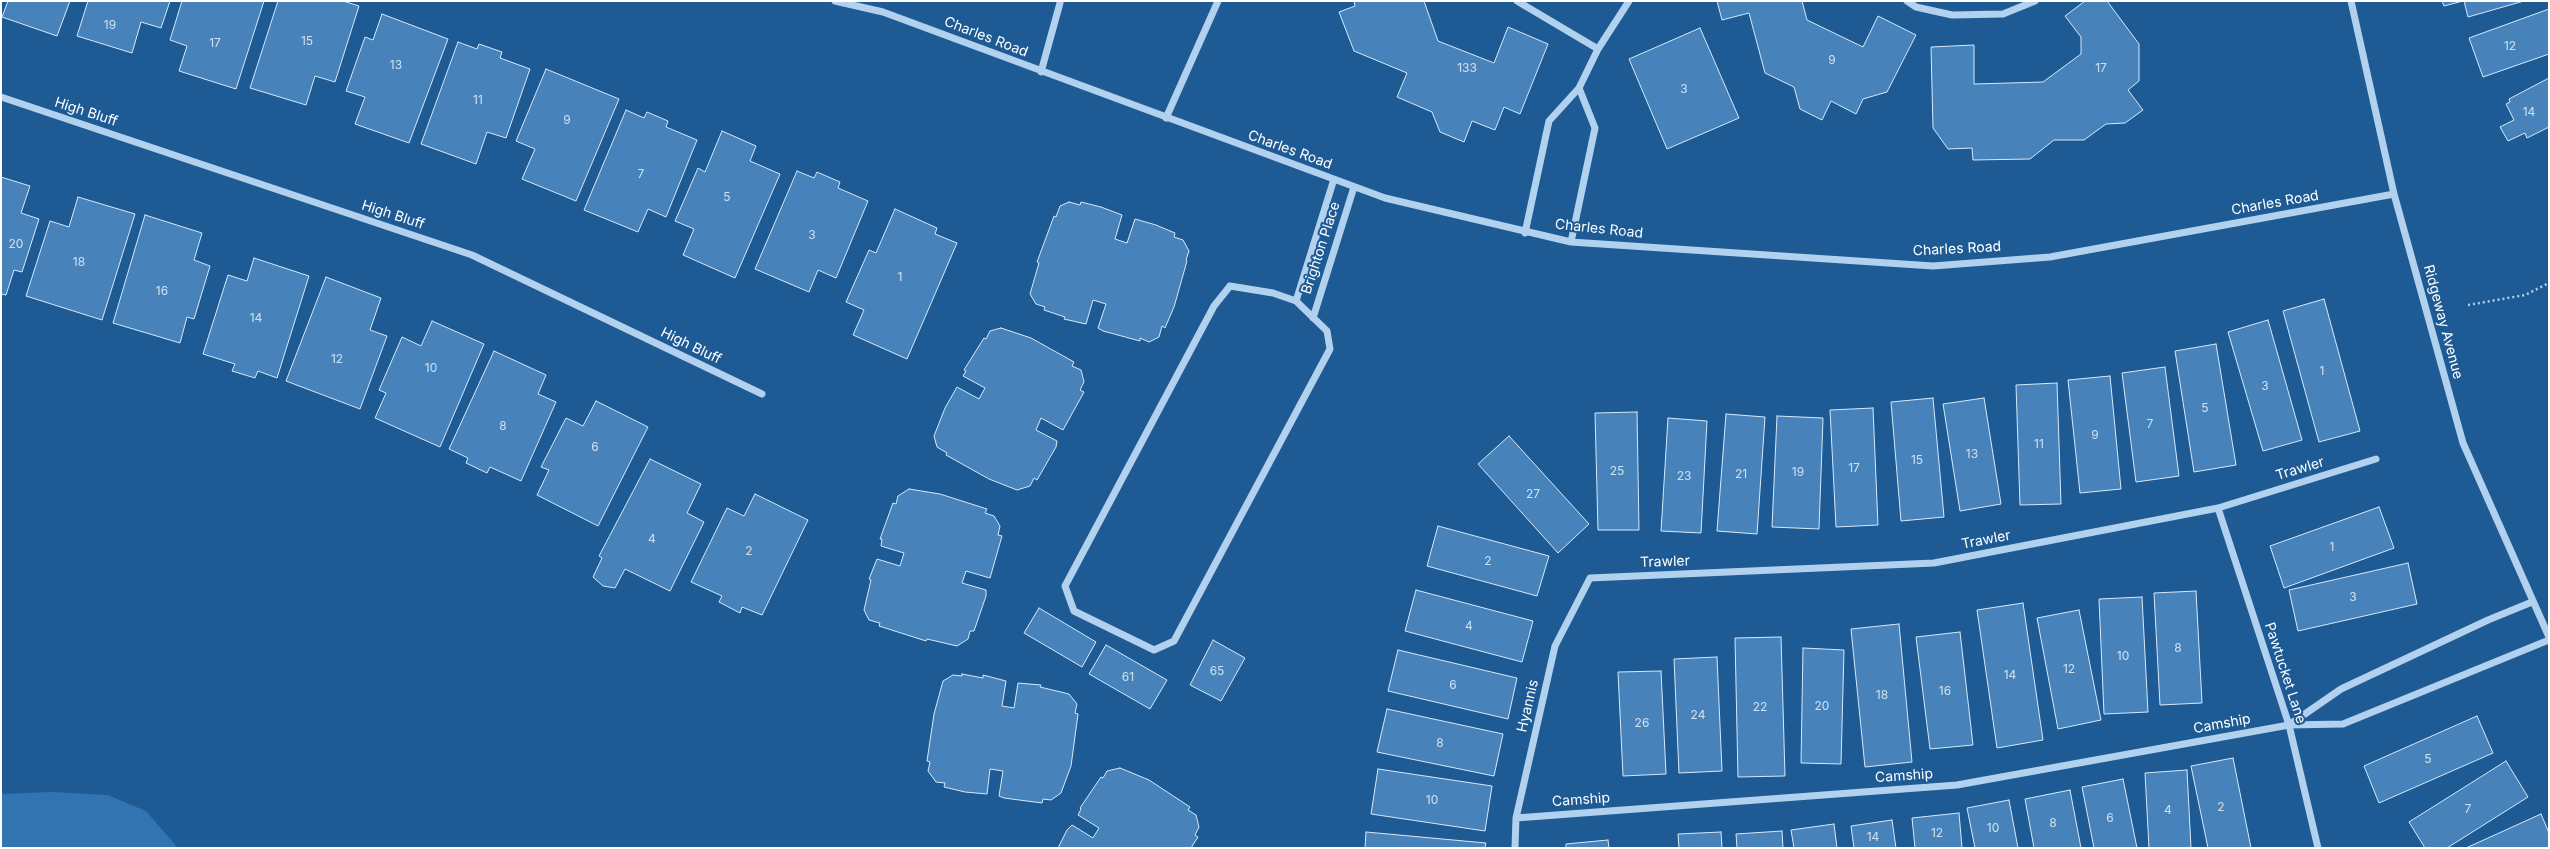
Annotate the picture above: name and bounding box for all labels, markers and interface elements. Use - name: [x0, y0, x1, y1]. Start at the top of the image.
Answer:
- street label: Charles Road: [942, 13, 1030, 61]
- house number: 19: [104, 18, 116, 32]
- house number: 15: [301, 34, 313, 48]
- house number: 17: [209, 36, 221, 50]
- house number: 12: [2504, 39, 2516, 53]
- house number: 9: [1828, 53, 1836, 67]
- house number: 13: [390, 58, 402, 72]
- house number: 133: [1457, 61, 1477, 75]
- house number: 17: [2095, 61, 2107, 75]
- house number: 3: [1680, 82, 1688, 96]
- house number: 11: [473, 93, 483, 107]
- street label: High Bluff: [52, 94, 120, 130]
- house number: 14: [2523, 105, 2535, 119]
- house number: 9: [563, 113, 571, 127]
- street label: Charles Road: [1246, 127, 1334, 173]
- house number: 7: [638, 167, 644, 181]
- street label: Charles Road: [2230, 187, 2320, 219]
- house number: 5: [723, 190, 731, 204]
- street label: High Bluff: [359, 197, 427, 233]
- street label: Brighton Place: [1298, 200, 1344, 296]
- street label: Charles Road: [1554, 216, 1644, 242]
- house number: 3: [808, 228, 816, 242]
- house number: 20: [9, 237, 23, 251]
- street label: Charles Road: [1912, 238, 2002, 260]
- house number: 18: [73, 255, 85, 269]
- street label: Ridgeway Avenue: [2420, 263, 2466, 381]
- house number: 1: [898, 270, 902, 284]
- house number: 16: [156, 284, 168, 298]
- house number: 14: [250, 311, 262, 325]
- street label: High Bluff: [658, 324, 724, 368]
- house number: 12: [331, 352, 343, 366]
- house number: 10: [425, 361, 437, 375]
- house number: 1: [2320, 364, 2324, 378]
- house number: 3: [2261, 379, 2269, 393]
- house number: 5: [2201, 401, 2209, 415]
- house number: 7: [2147, 417, 2153, 431]
- house number: 8: [499, 419, 507, 433]
- house number: 9: [2091, 428, 2099, 442]
- house number: 11: [2034, 437, 2044, 451]
- house number: 6: [591, 440, 599, 454]
- house number: 13: [1966, 447, 1978, 461]
- house number: 15: [1911, 453, 1923, 467]
- street label: Trawler: [2274, 454, 2326, 484]
- house number: 17: [1848, 461, 1860, 475]
- house number: 25: [1610, 464, 1624, 478]
- house number: 19: [1792, 465, 1804, 479]
- house number: 21: [1735, 467, 1747, 481]
- house number: 23: [1677, 469, 1691, 483]
- house number: 27: [1526, 487, 1540, 501]
- street label: Trawler: [1960, 527, 2012, 553]
- house number: 4: [648, 532, 656, 546]
- house number: 1: [2330, 540, 2334, 554]
- house number: 2: [745, 544, 753, 558]
- street label: Trawler: [1640, 553, 1690, 571]
- house number: 2: [1484, 554, 1492, 568]
- house number: 3: [2349, 590, 2357, 604]
- house number: 4: [1465, 619, 1473, 633]
- street label: Pawtucket Lane: [2261, 620, 2309, 726]
- house number: 8: [2174, 641, 2182, 655]
- house number: 10: [2117, 649, 2129, 663]
- house number: 12: [2063, 662, 2075, 676]
- house number: 65: [1210, 664, 1224, 678]
- house number: 14: [2004, 668, 2016, 682]
- house number: 61: [1122, 670, 1134, 684]
- house number: 6: [1449, 678, 1457, 692]
- street label: Hyannis: [1514, 678, 1542, 734]
- house number: 16: [1939, 684, 1951, 698]
- house number: 18: [1876, 688, 1888, 702]
- house number: 20: [1815, 699, 1829, 713]
- house number: 22: [1753, 700, 1767, 714]
- house number: 24: [1691, 708, 1705, 722]
- street label: Camship: [2192, 711, 2252, 737]
- house number: 26: [1635, 716, 1649, 730]
- house number: 8: [1436, 736, 1444, 750]
- house number: 5: [2424, 752, 2432, 766]
- street label: Camship: [1874, 766, 1934, 786]
- street label: Camship: [1551, 790, 1611, 810]
- house number: 10: [1426, 793, 1438, 807]
- house number: 2: [2217, 800, 2225, 814]
- house number: 7: [2465, 802, 2471, 816]
- house number: 4: [2164, 803, 2172, 817]
- house number: 6: [2106, 811, 2114, 825]
- house number: 8: [2049, 816, 2057, 830]
- house number: 10: [1987, 821, 1999, 835]
- house number: 12: [1931, 826, 1943, 840]
- house number: 14: [1867, 830, 1879, 844]

